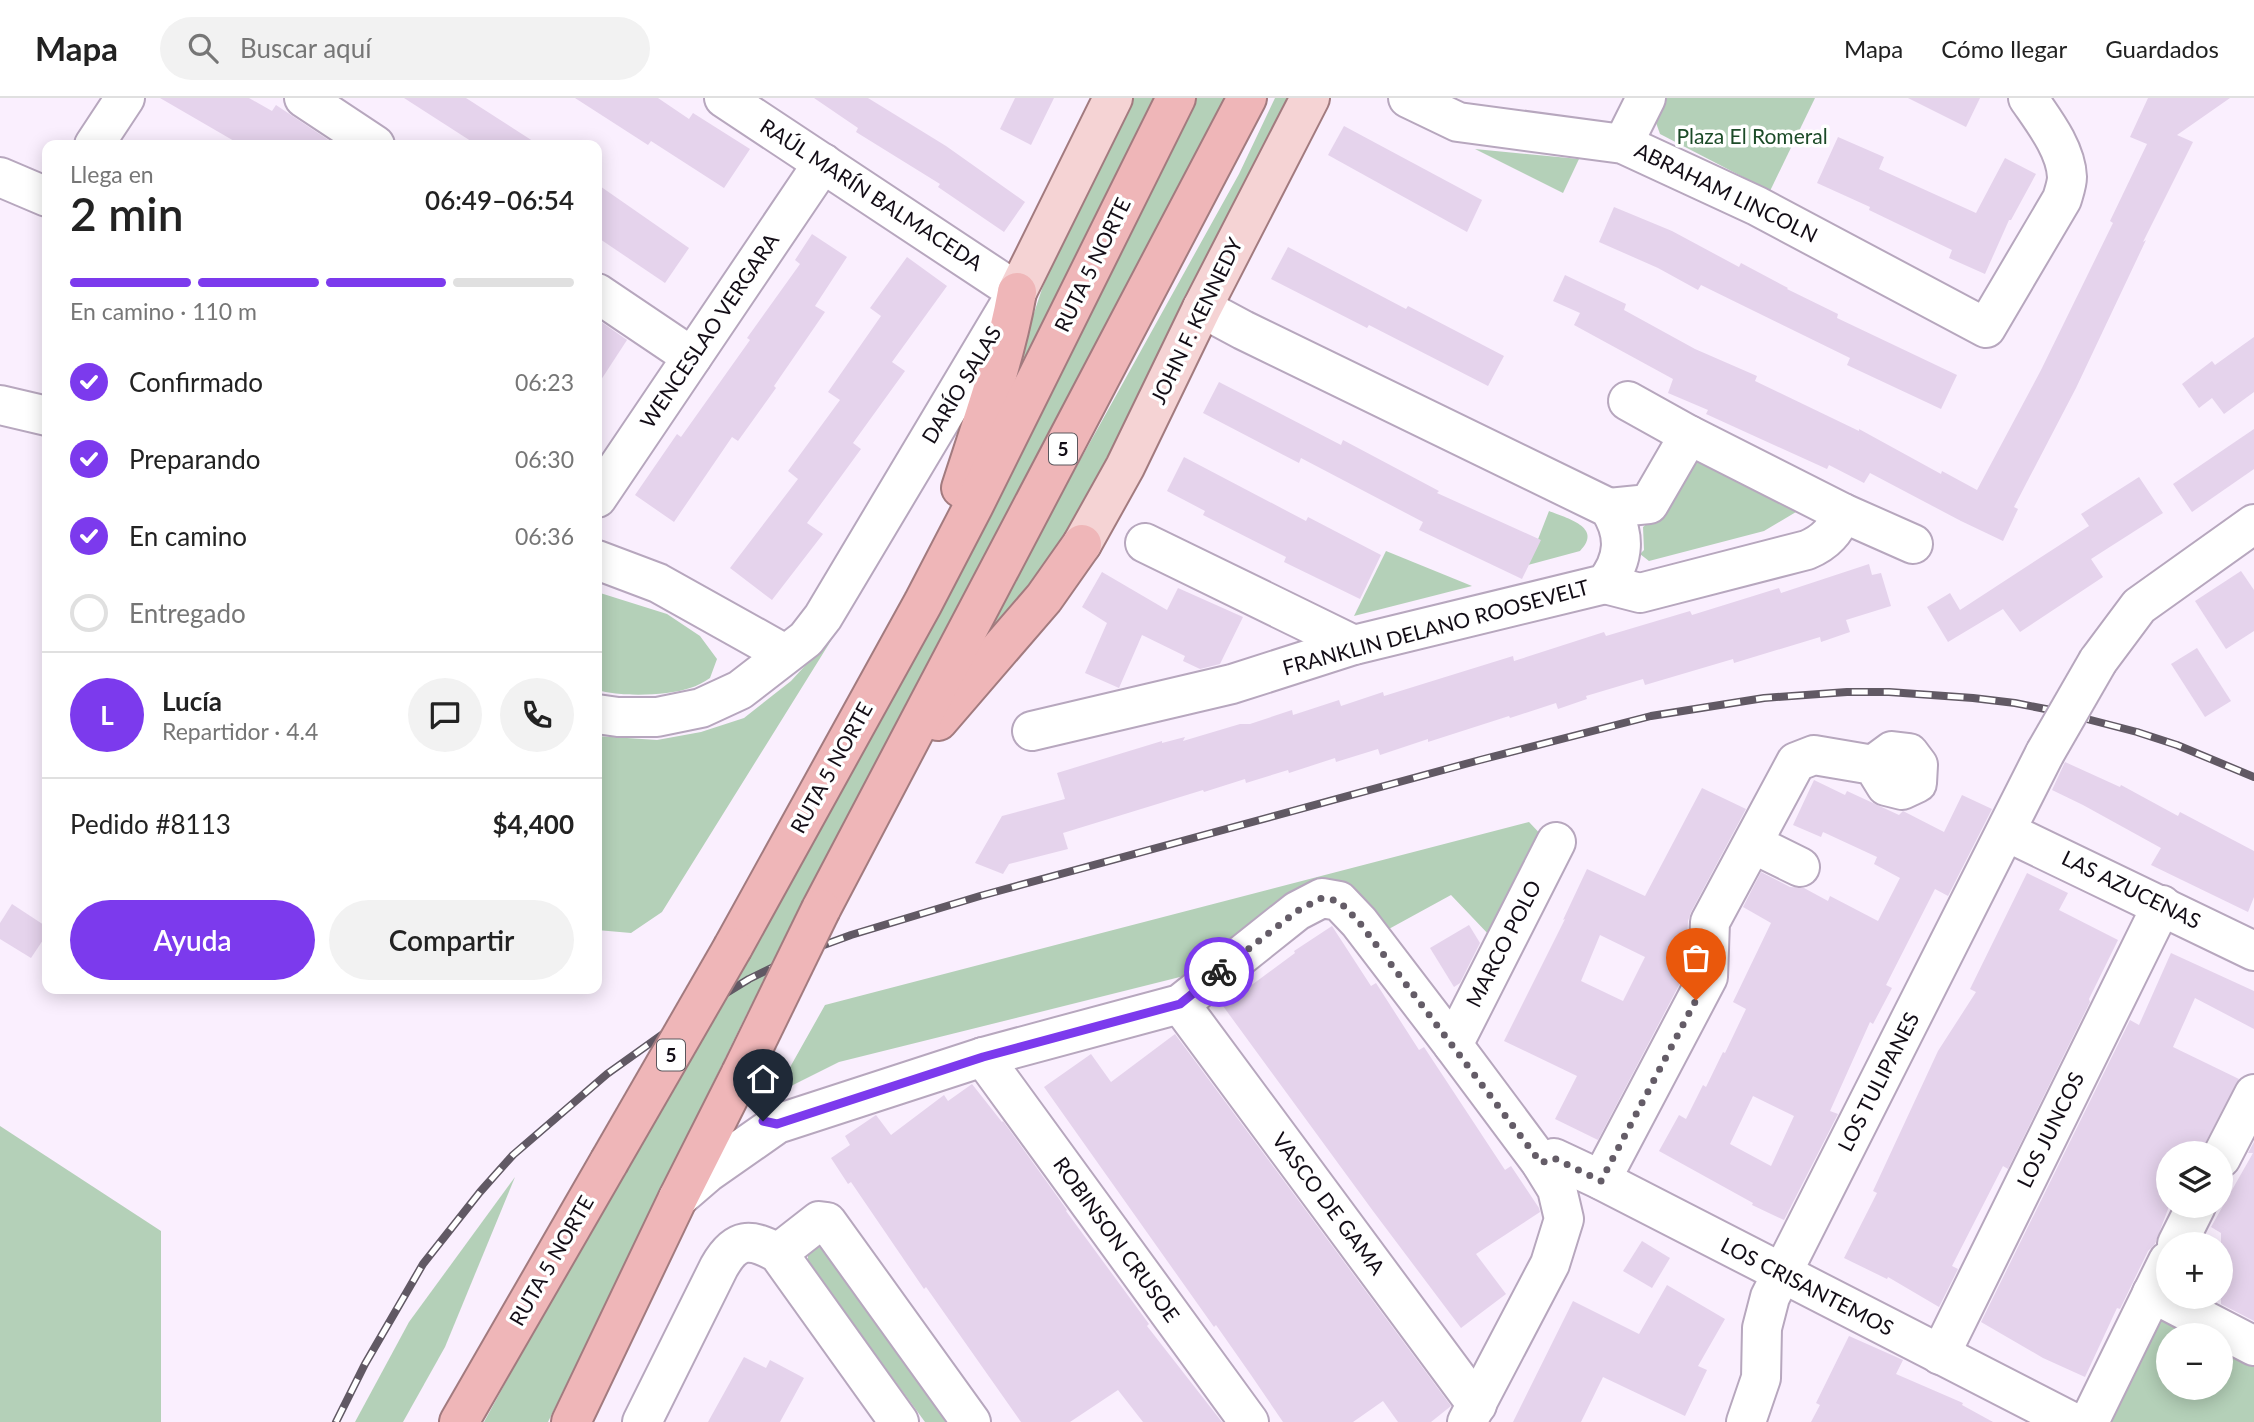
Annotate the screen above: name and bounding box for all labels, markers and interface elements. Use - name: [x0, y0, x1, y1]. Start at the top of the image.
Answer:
- search box: [160, 17, 650, 80]
- text: Mapa: [35, 28, 118, 68]
- icon: search: [184, 29, 222, 67]
- text: Buscar aquí: [240, 32, 371, 64]
- text: Mapa: [1844, 34, 1903, 63]
- text: Cómo llegar: [1941, 34, 2067, 63]
- text: Guardados: [2105, 34, 2219, 63]
- street label: RAÚL MARÍN BALMACEDA: [756, 113, 988, 275]
- park label: Plaza El Romeral: [1676, 123, 1828, 148]
- street label: ABRAHAM LINCOLN: [1631, 137, 1822, 247]
- text: Llega en: [70, 160, 154, 188]
- text: 06:49–06:54: [425, 184, 574, 216]
- text: 2 min: [70, 186, 184, 241]
- street label: RUTA 5 NORTE: [1048, 193, 1135, 335]
- street label: WENCESLAO VERGARA: [634, 227, 784, 432]
- street label: JOHN F. KENNEDY: [1145, 232, 1247, 408]
- text: En camino · 110 m: [70, 297, 257, 325]
- street label: DARÍO SALAS: [916, 321, 1006, 448]
- icon: check: [70, 363, 108, 401]
- text: Confirmado: [129, 366, 263, 398]
- text: 06:23: [515, 368, 574, 396]
- road number: 5: [1049, 434, 1077, 464]
- icon: check: [70, 440, 108, 478]
- text: Preparando: [129, 443, 261, 475]
- text: 06:30: [515, 445, 574, 473]
- icon: check: [70, 517, 108, 555]
- text: En camino: [129, 520, 247, 552]
- text: 06:36: [515, 522, 574, 550]
- street label: FRANKLIN DELANO ROOSEVELT: [1280, 573, 1592, 680]
- text: Entregado: [129, 597, 246, 629]
- button: chat: [408, 678, 482, 752]
- button: phone: [500, 678, 574, 752]
- text: Lucía: [162, 685, 222, 717]
- street label: RUTA 5 NORTE: [784, 697, 877, 837]
- text: L: [100, 699, 114, 731]
- text: Repartidor · 4.4: [162, 717, 318, 745]
- text: Pedido #8113: [70, 808, 231, 840]
- text: $4,400: [493, 808, 574, 840]
- street label: LAS AZUCENAS: [2058, 844, 2205, 933]
- street label: MARCO POLO: [1460, 876, 1545, 1011]
- button: Ayuda: [70, 900, 315, 980]
- button: Compartir: [329, 900, 574, 980]
- pin: [1666, 928, 1726, 1000]
- courier: [1184, 937, 1254, 1007]
- icon: bag: [1677, 939, 1715, 977]
- icon: bike: [1200, 953, 1238, 991]
- street label: LOS TULIPANES: [1832, 1008, 1924, 1155]
- road number: 5: [657, 1040, 685, 1071]
- pin: [733, 1049, 793, 1121]
- icon: home: [744, 1060, 782, 1098]
- street label: LOS JUNCOS: [2011, 1068, 2088, 1191]
- street label: VASCO DE GAMA: [1268, 1127, 1391, 1280]
- map controls: [2156, 1141, 2233, 1400]
- button: layers: [2156, 1141, 2233, 1218]
- street label: ROBINSON CRUSOE: [1049, 1152, 1185, 1326]
- street label: RUTA 5 NORTE: [503, 1191, 598, 1330]
- street label: LOS CRISANTEMOS: [1717, 1231, 1898, 1340]
- button: +: [2156, 1232, 2233, 1309]
- button: −: [2156, 1323, 2233, 1400]

